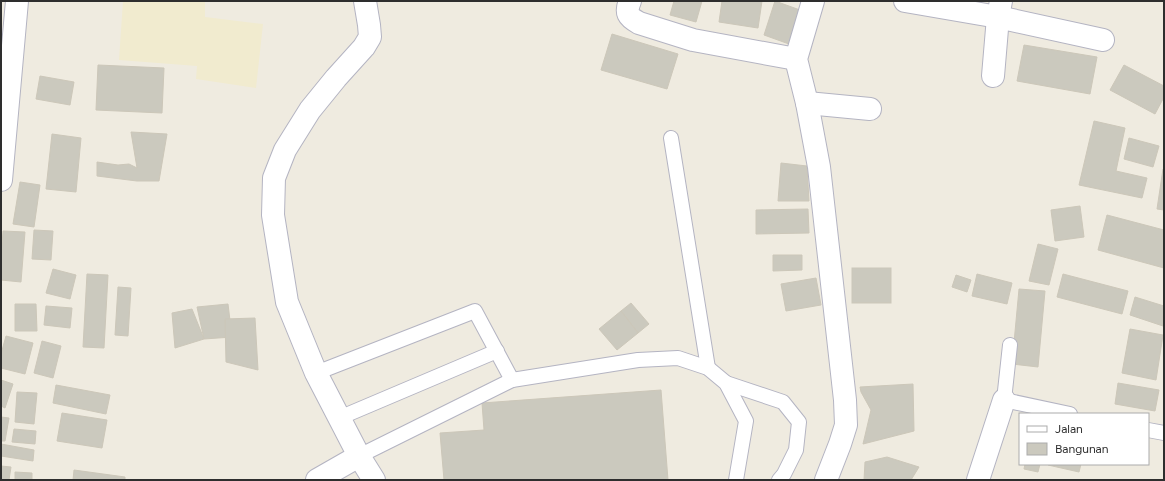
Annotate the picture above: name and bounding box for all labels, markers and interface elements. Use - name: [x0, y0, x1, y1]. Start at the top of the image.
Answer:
- legend: [1019, 413, 1149, 465]
- text: Jalan: [1055, 422, 1083, 436]
- text: Bangunan: [1055, 442, 1109, 456]

